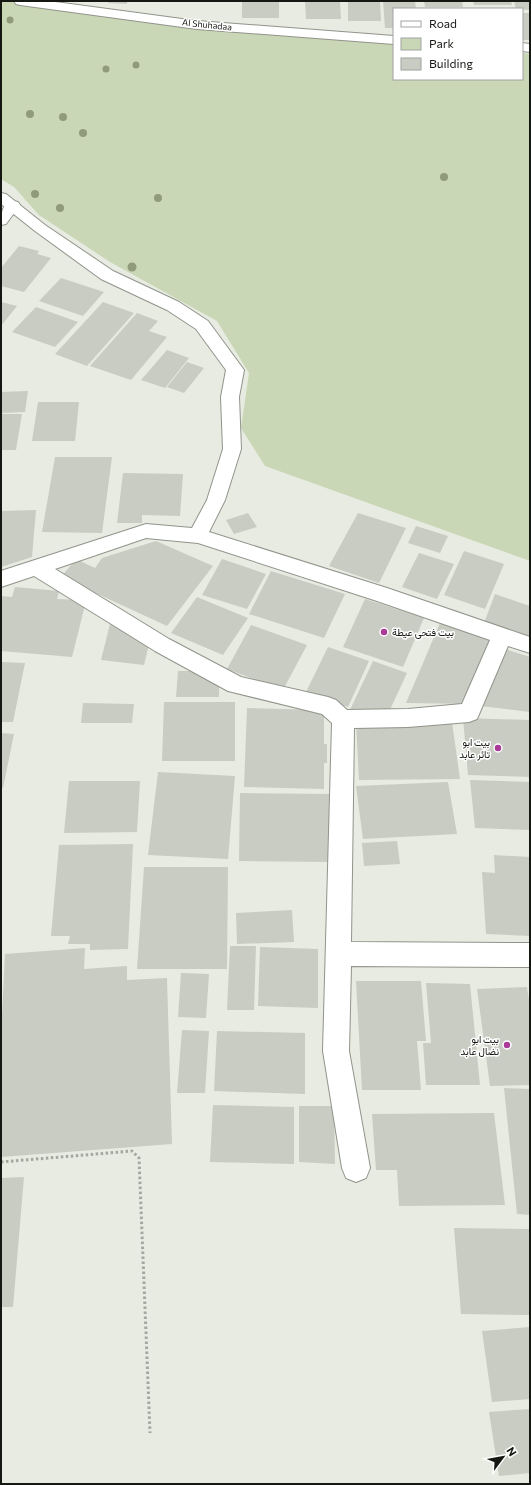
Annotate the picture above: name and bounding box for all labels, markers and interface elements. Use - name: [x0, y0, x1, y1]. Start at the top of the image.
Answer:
- legend: [393, 8, 523, 80]
- street label: Al Shuhadaa: [182, 16, 233, 33]
- text: Road: [429, 16, 457, 30]
- text: Park: [429, 36, 455, 50]
- text: Building: [429, 56, 473, 70]
- place label: بيت فتحى عيطة: [392, 626, 454, 639]
- marker: بيت فتحى عيطة: [379, 627, 389, 637]
- place label: بيت ابو تائر عابد: [459, 736, 490, 761]
- marker: بيت ابو تائر عابد: [493, 743, 503, 753]
- place label: بيت ابو نضال عابد: [461, 1033, 499, 1058]
- marker: بيت ابو نضال عابد: [502, 1040, 512, 1050]
- north arrow: [483, 1437, 523, 1477]
- text: N: [504, 1444, 520, 1458]

